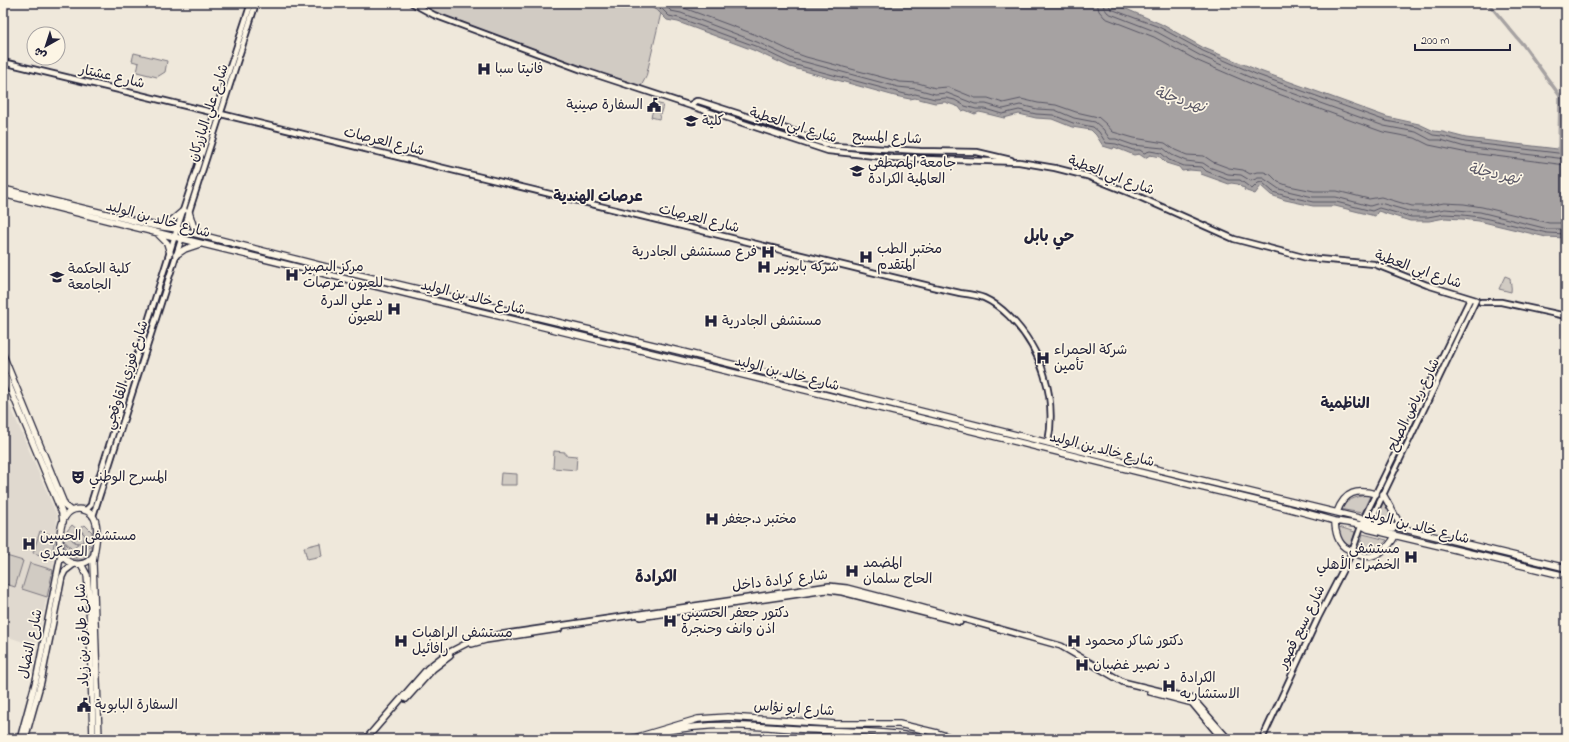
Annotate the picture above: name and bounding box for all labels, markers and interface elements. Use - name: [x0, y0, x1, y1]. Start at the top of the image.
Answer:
- north arrow: [26, 26, 66, 66]
- scale bar: [1415, 26, 1510, 52]
- text: 200 m: [1421, 32, 1450, 50]
- text: ش: [31, 43, 50, 63]
- street label: شارع عشتار: [76, 59, 147, 95]
- place label: فانيتا سبا: [495, 59, 543, 80]
- street label: شارع علي البازركان: [183, 61, 236, 165]
- hospital icon: فانيتا سبا: [476, 61, 492, 77]
- water label: نهر دجلة: [1152, 81, 1210, 119]
- place label: السفارة صينية: [566, 95, 643, 116]
- public building icon: السفارة صينية: [646, 97, 662, 113]
- street label: شارع ابي العطية: [746, 103, 839, 150]
- place label: كلية: [702, 111, 724, 132]
- school or university icon: كلية: [683, 113, 699, 129]
- street label: شارع العرصات: [341, 122, 427, 162]
- street label: شارع المسبح: [852, 126, 922, 150]
- street label: شارع ابي العطية: [1065, 151, 1157, 202]
- place label: جامعة المصطفى العالمية الكرادة: [868, 153, 956, 190]
- water label: نهر دجلة: [1466, 158, 1524, 191]
- school or university icon: جامعة المصطفى العالمية الكرادة: [849, 163, 865, 179]
- district label: عرصات الهندية: [553, 186, 643, 208]
- street label: شارع خالد بن الوليد: [103, 196, 213, 244]
- street label: شارع العرصات: [656, 199, 742, 239]
- district label: حي بابل: [1024, 225, 1074, 250]
- place label: مختبر الطب المتقدم: [877, 239, 942, 276]
- place label: فرع مستشفى الجادرية: [632, 242, 757, 263]
- hospital icon: فرع مستشفى الجادرية: [760, 244, 776, 260]
- street label: شارع ابي العطية: [1371, 245, 1464, 296]
- hospital icon: مختبر الطب المتقدم: [858, 249, 874, 265]
- place label: مركز البصير للعيون عرصات: [302, 257, 383, 294]
- place label: شركه بايونير: [774, 257, 839, 278]
- place label: كلية الحكمة الجامعة: [68, 259, 131, 296]
- hospital icon: شركه بايونير: [756, 259, 772, 275]
- hospital icon: مركز البصير للعيون عرصات: [284, 267, 300, 283]
- school or university icon: كلية الحكمة الجامعة: [49, 269, 65, 285]
- street label: شارع خالد بن الوليد: [418, 275, 528, 321]
- place label: د علي الدرة للعيون: [321, 291, 383, 328]
- hospital icon: د علي الدرة للعيون: [386, 301, 402, 317]
- place label: مستشفى الجادرية: [722, 311, 822, 332]
- hospital icon: مستشفى الجادرية: [703, 313, 719, 329]
- street label: شارع فوزي القاوقجي: [99, 318, 156, 433]
- place label: شركة الحمراء تأمين: [1054, 340, 1127, 377]
- hospital icon: شركة الحمراء تأمين: [1035, 350, 1051, 366]
- street label: شارع خالد بن الوليد: [732, 351, 842, 397]
- street label: شارع رياض الصلح: [1382, 355, 1446, 455]
- district label: الناظمية: [1320, 393, 1370, 415]
- street label: شارع خالد بن الوليد: [1047, 427, 1157, 473]
- place label: المسرح الوطني: [89, 467, 168, 489]
- theatre icon: المسرح الوطني: [70, 469, 86, 485]
- street label: شارع خالد بن الوليد: [1362, 504, 1472, 550]
- place label: مختبر د.جغفر: [722, 509, 797, 530]
- hospital icon: مختبر د.جغفر: [704, 511, 720, 527]
- place label: مستشفى الحسين العسكري: [40, 526, 136, 563]
- hospital icon: مستشفى الحسين العسكري: [21, 536, 37, 552]
- place label: مستشفى الخضراء الأهلي: [1316, 539, 1400, 577]
- hospital icon: مستشفى الخضراء الأهلي: [1403, 549, 1419, 565]
- place label: المضمد الحاج سلمان: [863, 553, 932, 590]
- hospital icon: المضمد الحاج سلمان: [844, 563, 860, 579]
- street label: شارع كرادة داخل: [731, 565, 829, 597]
- district label: الكرادة: [635, 566, 677, 590]
- street label: شارع سبع قصور: [1272, 582, 1331, 673]
- street label: شارع طارق بن زياد: [71, 583, 95, 687]
- place label: دكتور جعفر الحسيني اذن وانف وحنجرة: [681, 603, 789, 640]
- street label: شارع النضال: [13, 607, 49, 681]
- hospital icon: دكتور جعفر الحسيني اذن وانف وحنجرة: [662, 613, 678, 629]
- place label: مستشفى الراهبات رافائيل: [412, 623, 513, 660]
- place label: دكتور شاكر محمود: [1085, 631, 1184, 652]
- hospital icon: مستشفى الراهبات رافائيل: [393, 633, 409, 649]
- hospital icon: دكتور شاكر محمود: [1066, 633, 1082, 649]
- place label: د نصير غضبان: [1093, 655, 1170, 676]
- hospital icon: د نصير غضبان: [1074, 657, 1090, 673]
- place label: الكرادة الاستشاريه: [1180, 668, 1240, 705]
- hospital icon: الكرادة الاستشاريه: [1161, 678, 1177, 694]
- place label: السفارة البابوية: [95, 695, 178, 716]
- street label: شارع ابو نؤاس: [753, 696, 835, 722]
- public building icon: السفارة البابوية: [76, 697, 92, 713]

